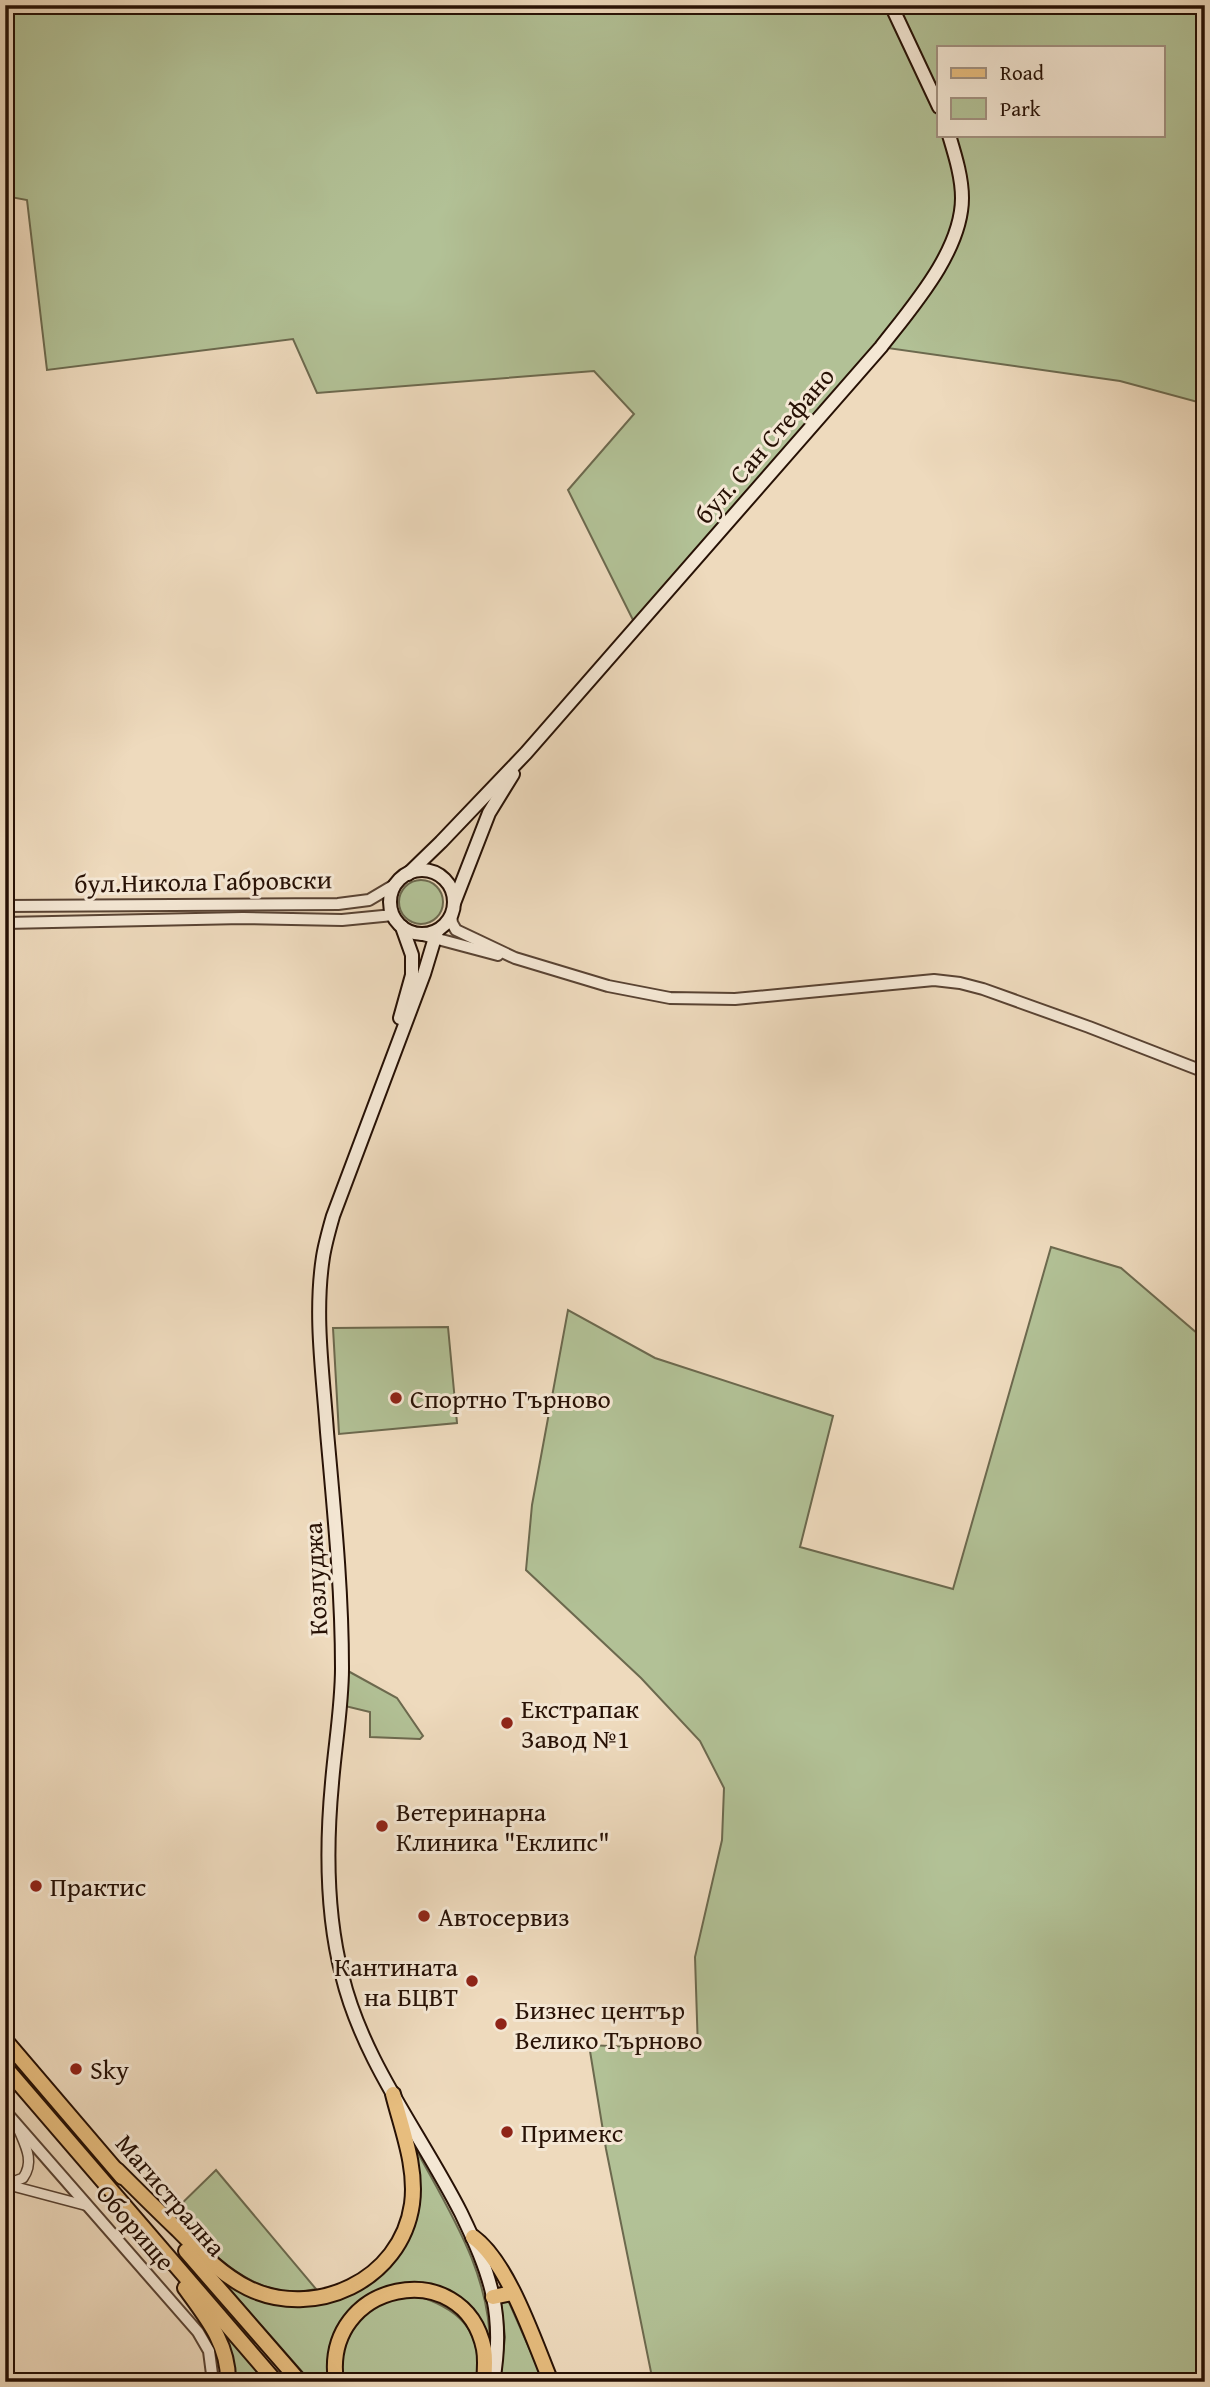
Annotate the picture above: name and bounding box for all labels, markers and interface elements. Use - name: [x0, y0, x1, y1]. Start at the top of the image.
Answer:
- legend: [937, 46, 1164, 136]
- text: Road: [1000, 57, 1045, 88]
- text: Park: [1000, 93, 1041, 124]
- street label: бул. Сан Стефано: [685, 358, 843, 532]
- street label: бул.Никола Габровски: [74, 859, 332, 903]
- place label: Спортно Търново: [410, 1379, 611, 1418]
- marker: Спортно Търново: [388, 1390, 404, 1406]
- street label: Козлуджа: [293, 1521, 337, 1637]
- place label: Екстрапак Завод №1: [521, 1689, 639, 1758]
- marker: Екстрапак Завод №1: [499, 1715, 515, 1731]
- place label: Ветеринарна Клиника "Еклипс": [396, 1792, 610, 1861]
- marker: Ветеринарна Клиника "Еклипс": [374, 1818, 390, 1834]
- place label: Практис: [50, 1867, 146, 1906]
- marker: Практис: [28, 1878, 44, 1894]
- place label: Автосервиз: [438, 1897, 569, 1936]
- marker: Автосервиз: [416, 1908, 432, 1924]
- place label: Кантината на БЦВТ: [334, 1947, 459, 2016]
- marker: Кантината на БЦВТ: [464, 1973, 480, 1989]
- place label: Бизнес център Велико Търново: [515, 1990, 702, 2059]
- marker: Бизнес център Велико Търново: [493, 2016, 509, 2032]
- place label: Sky: [90, 2050, 129, 2089]
- marker: Sky: [68, 2061, 84, 2077]
- place label: Примекс: [521, 2113, 623, 2152]
- marker: Примекс: [499, 2124, 515, 2140]
- street label: Магистрална: [107, 2125, 236, 2265]
- street label: Оборище: [87, 2175, 185, 2279]

